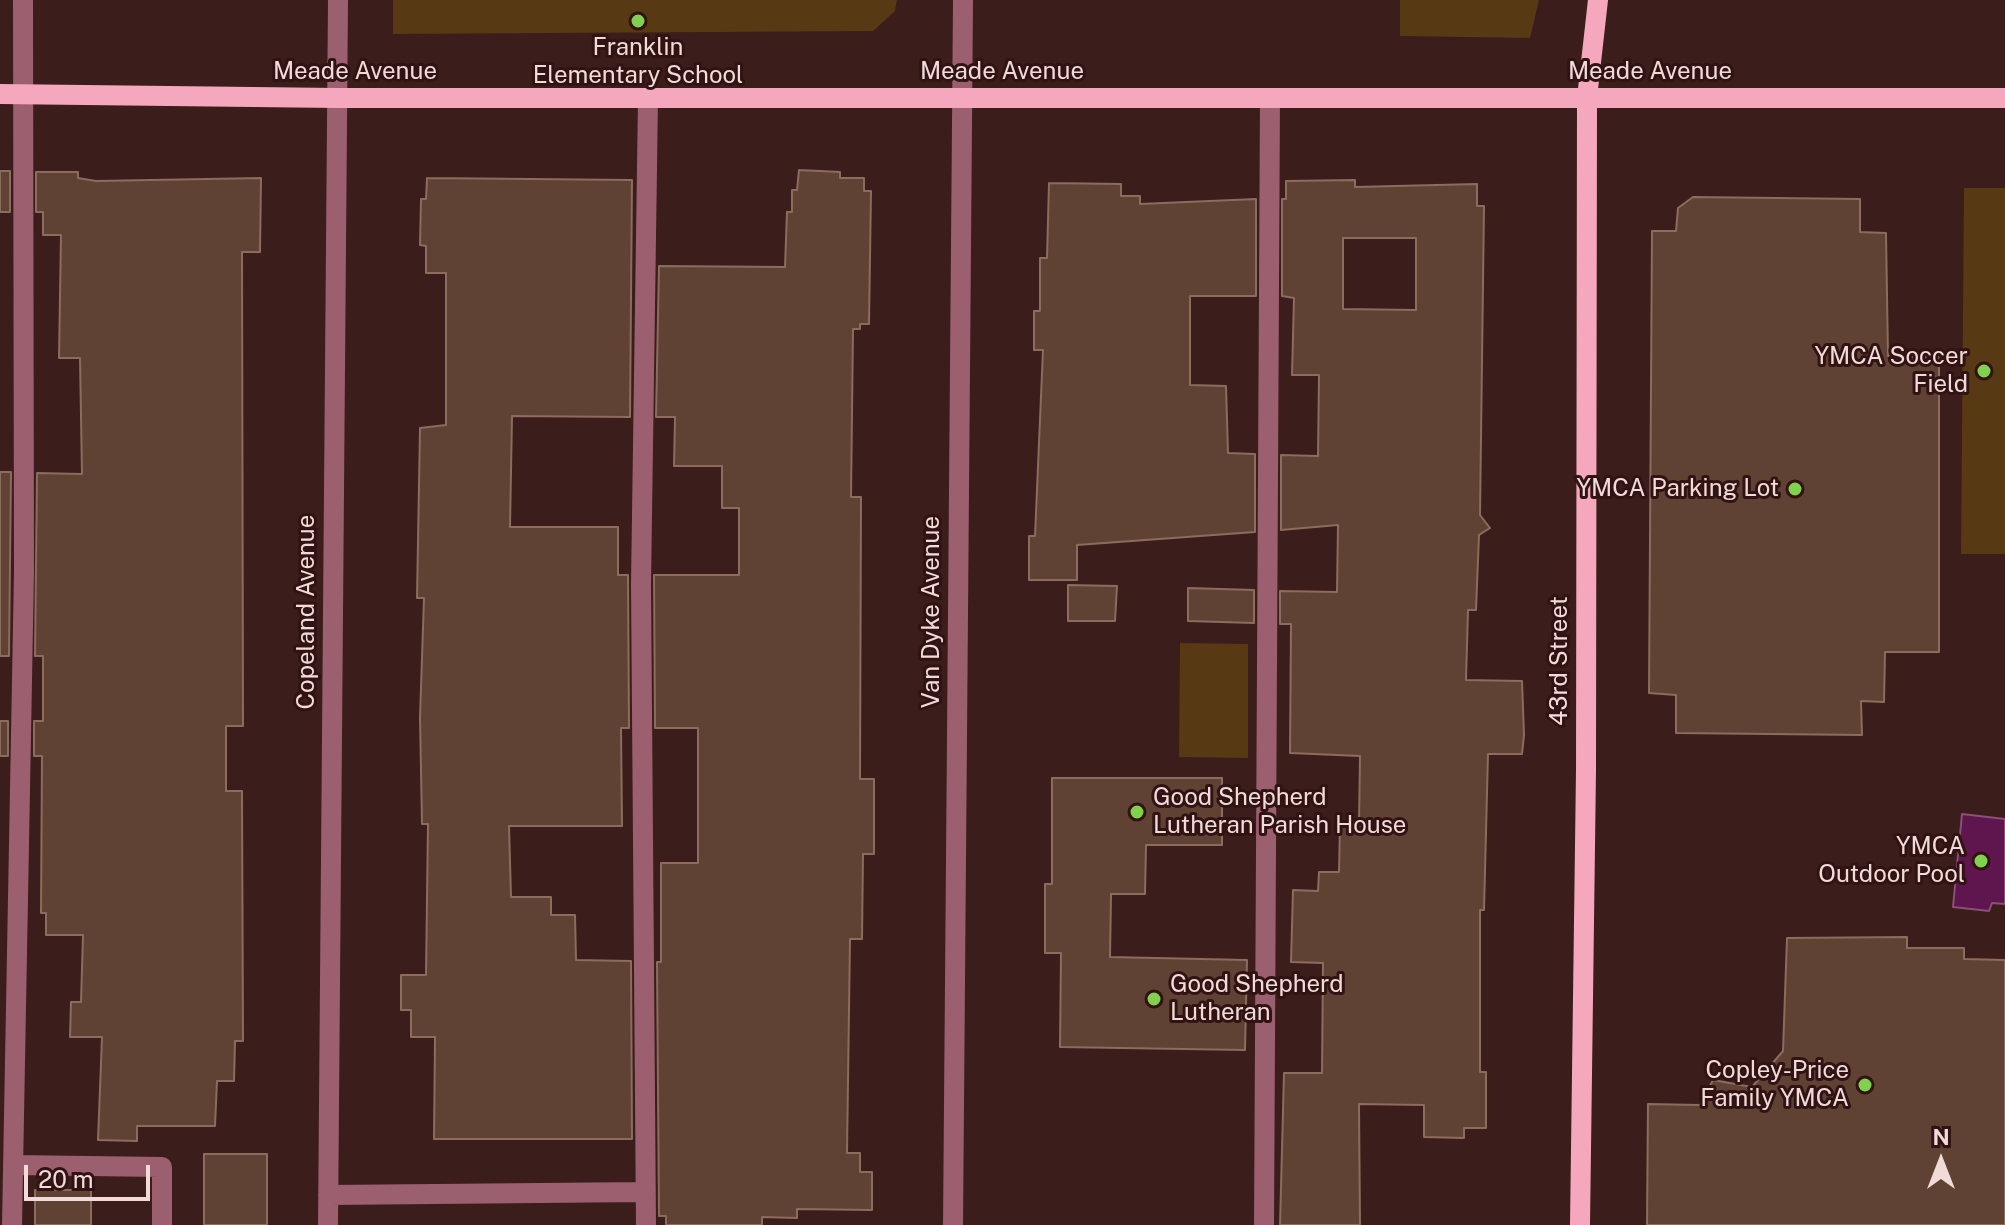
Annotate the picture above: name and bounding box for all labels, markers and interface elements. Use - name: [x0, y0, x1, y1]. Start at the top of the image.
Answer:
- marker: Franklin Elementary School: [629, 12, 647, 30]
- place label: Franklin Elementary School: [533, 34, 743, 90]
- street label: Meade Avenue: [273, 58, 437, 86]
- street label: Meade Avenue: [920, 58, 1084, 86]
- street label: Meade Avenue: [1568, 58, 1732, 86]
- place label: YMCA Soccer Field: [1815, 343, 1968, 399]
- marker: YMCA Soccer Field: [1975, 362, 1993, 380]
- place label: YMCA Parking Lot: [1576, 475, 1779, 503]
- marker: YMCA Parking Lot: [1786, 480, 1804, 498]
- street label: Copeland Avenue: [293, 515, 321, 709]
- street label: Van Dyke Avenue: [918, 516, 946, 708]
- street label: 43rd Street: [1546, 596, 1574, 726]
- place label: Good Shepherd Lutheran Parish House: [1153, 784, 1406, 840]
- marker: Good Shepherd Lutheran Parish House: [1128, 803, 1146, 821]
- place label: YMCA Outdoor Pool: [1818, 833, 1965, 889]
- marker: YMCA Outdoor Pool: [1972, 852, 1990, 870]
- place label: Good Shepherd Lutheran: [1170, 971, 1344, 1027]
- marker: Good Shepherd Lutheran: [1145, 990, 1163, 1008]
- place label: Copley-Price Family YMCA: [1700, 1057, 1849, 1113]
- marker: Copley-Price Family YMCA: [1856, 1076, 1874, 1094]
- north arrow: [1901, 1121, 1981, 1201]
- text: N: [1932, 1124, 1950, 1150]
- scale bar: [28, 1149, 154, 1199]
- text: 20 m: [38, 1165, 94, 1193]

